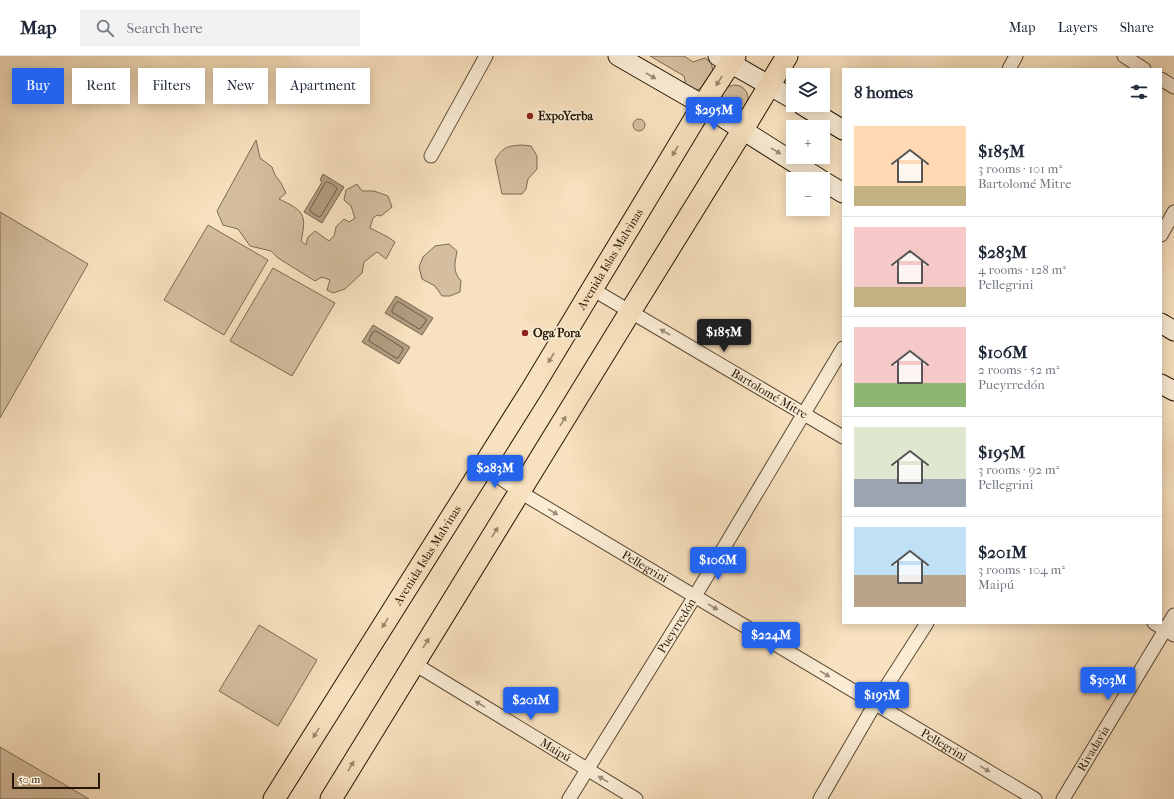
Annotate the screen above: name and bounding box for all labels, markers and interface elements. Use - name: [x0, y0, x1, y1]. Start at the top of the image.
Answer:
- search box: [80, 10, 360, 46]
- text: Map: [20, 17, 56, 39]
- icon: search: [94, 17, 116, 39]
- text: Search here: [126, 19, 203, 37]
- text: Map: [1009, 19, 1036, 36]
- text: Layers: [1058, 19, 1098, 36]
- text: Share: [1120, 19, 1154, 36]
- chip: Buy: [12, 68, 64, 104]
- chip: Rent: [72, 68, 130, 104]
- chip: Filters: [138, 68, 205, 104]
- chip: New: [213, 68, 268, 104]
- chip: Apartment: [276, 68, 370, 104]
- map controls: [786, 68, 830, 216]
- button: layers: [786, 68, 830, 112]
- one-way arrow: [645, 72, 657, 79]
- one-way arrow: [715, 76, 723, 86]
- icon: filters: [1128, 81, 1150, 103]
- text: 8 homes: [854, 82, 913, 102]
- pin: $295M: [686, 97, 742, 131]
- text: $295M: [695, 102, 733, 117]
- place label: ExpoYerba: [538, 109, 593, 124]
- marker: ExpoYerba: [525, 111, 535, 121]
- button: +: [786, 120, 830, 164]
- text: $185M: [978, 141, 1025, 161]
- icon: home: [886, 142, 934, 190]
- one-way arrow: [672, 145, 679, 157]
- one-way arrow: [770, 147, 781, 155]
- text: 3 rooms · 101 m²: [978, 161, 1062, 176]
- button: −: [786, 172, 830, 216]
- text: Bartolomé Mitre: [978, 176, 1071, 191]
- street label: Avenida Islas Malvinas: [574, 206, 646, 313]
- text: $283M: [978, 242, 1027, 262]
- icon: home: [886, 243, 934, 291]
- text: 4 rooms · 128 m²: [978, 262, 1066, 277]
- text: Pellegrini: [978, 277, 1033, 292]
- pin: $185M: [696, 319, 752, 353]
- text: $185M: [706, 324, 742, 339]
- place label: Oga Pora: [533, 326, 581, 341]
- marker: Oga Pora: [520, 328, 530, 338]
- one-way arrow: [659, 329, 670, 336]
- text: $106M: [978, 342, 1027, 362]
- icon: home: [886, 343, 934, 391]
- one-way arrow: [547, 352, 554, 364]
- text: 2 rooms · 52 m²: [978, 362, 1059, 377]
- street label: Bartolomé Mitre: [729, 366, 810, 422]
- text: Pueyrredón: [978, 377, 1045, 392]
- one-way arrow: [559, 416, 566, 427]
- text: $195M: [978, 442, 1025, 462]
- icon: home: [886, 443, 934, 491]
- pin: $283M: [467, 455, 523, 489]
- text: $283M: [476, 460, 514, 475]
- text: 3 rooms · 92 m²: [978, 462, 1059, 477]
- text: Pellegrini: [978, 477, 1033, 492]
- street label: Avenida Islas Malvinas: [390, 502, 464, 609]
- one-way arrow: [548, 508, 558, 516]
- one-way arrow: [491, 526, 498, 538]
- text: $201M: [978, 542, 1027, 562]
- icon: home: [886, 543, 934, 591]
- street label: Pellegrini: [620, 547, 671, 586]
- pin: $106M: [690, 547, 746, 581]
- text: $106M: [699, 552, 737, 567]
- text: 3 rooms · 104 m²: [978, 562, 1065, 577]
- text: Maipú: [978, 577, 1014, 592]
- street label: Pueyrredón: [654, 596, 699, 656]
- one-way arrow: [707, 604, 719, 611]
- one-way arrow: [382, 617, 389, 629]
- pin: $224M: [743, 622, 799, 656]
- text: $224M: [751, 627, 791, 642]
- one-way arrow: [422, 638, 430, 648]
- pin: $303M: [1080, 667, 1136, 701]
- one-way arrow: [819, 670, 831, 677]
- text: $303M: [1090, 672, 1126, 687]
- pin: $195M: [854, 682, 910, 716]
- pin: $201M: [503, 687, 559, 721]
- text: $195M: [864, 687, 900, 702]
- text: $201M: [512, 692, 550, 707]
- one-way arrow: [474, 700, 486, 707]
- street label: Rivadavia: [1074, 723, 1113, 774]
- street label: Pellegrini: [918, 726, 970, 764]
- one-way arrow: [312, 728, 320, 738]
- street label: Maipú: [538, 735, 574, 765]
- one-way arrow: [348, 760, 355, 772]
- one-way arrow: [980, 765, 990, 773]
- scale bar: [12, 771, 100, 790]
- text: 50 m: [18, 773, 40, 786]
- one-way arrow: [597, 775, 609, 782]

